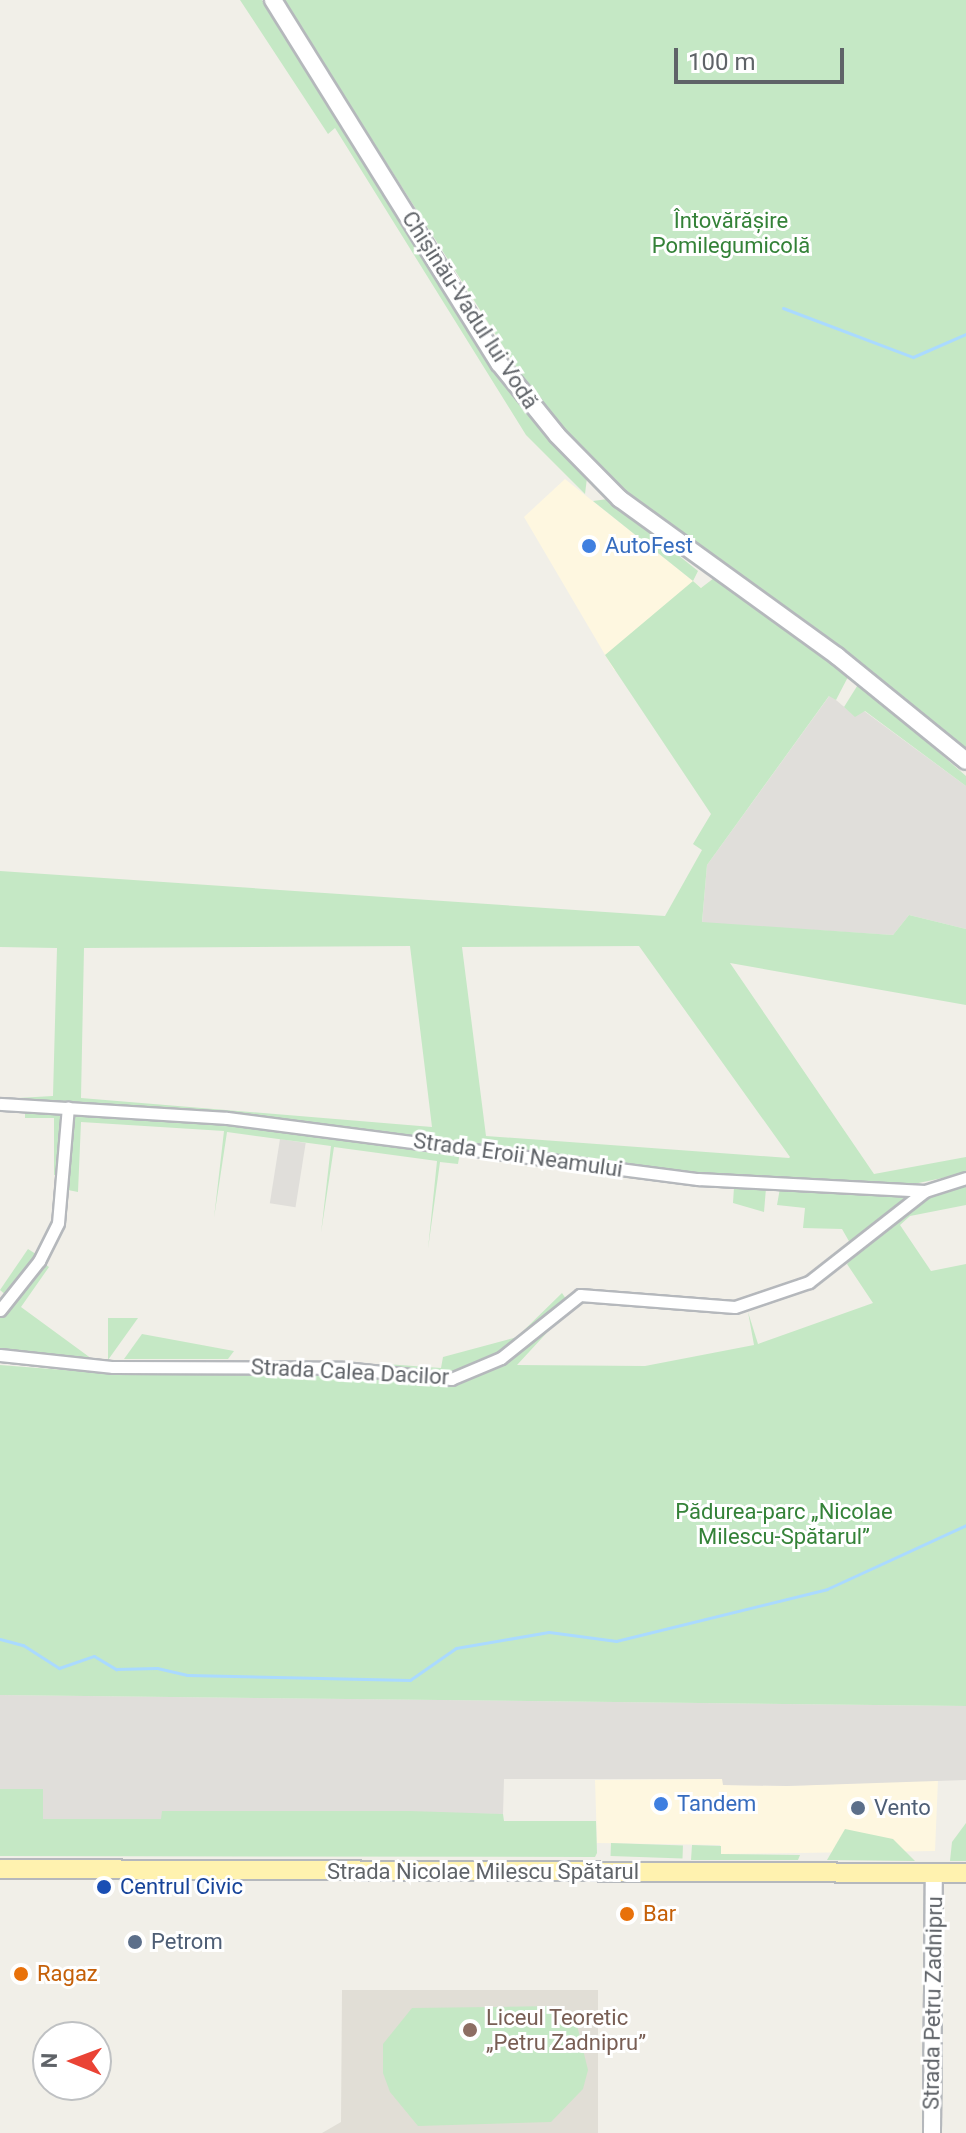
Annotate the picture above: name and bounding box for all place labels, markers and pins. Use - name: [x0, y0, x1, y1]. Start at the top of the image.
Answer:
- place label: AutoFest: [605, 533, 693, 559]
- marker: AutoFest: [580, 537, 598, 555]
- place label: Tandem: [677, 1791, 756, 1817]
- marker: Tandem: [652, 1795, 670, 1813]
- place label: Vento: [874, 1795, 931, 1821]
- marker: Vento: [849, 1799, 867, 1817]
- place label: Centrul Civic: [120, 1874, 243, 1900]
- marker: Centrul Civic: [95, 1878, 113, 1896]
- place label: Bar: [643, 1901, 676, 1927]
- marker: Bar: [618, 1905, 636, 1923]
- place label: Petrom: [151, 1929, 223, 1955]
- marker: Petrom: [126, 1933, 144, 1951]
- place label: Ragaz: [37, 1961, 98, 1987]
- marker: Ragaz: [12, 1965, 30, 1983]
- place label: Liceul Teoretic „Petru Zadnipru”: [486, 2004, 646, 2056]
- marker: Liceul Teoretic „Petru Zadnipru”: [461, 2021, 479, 2039]

